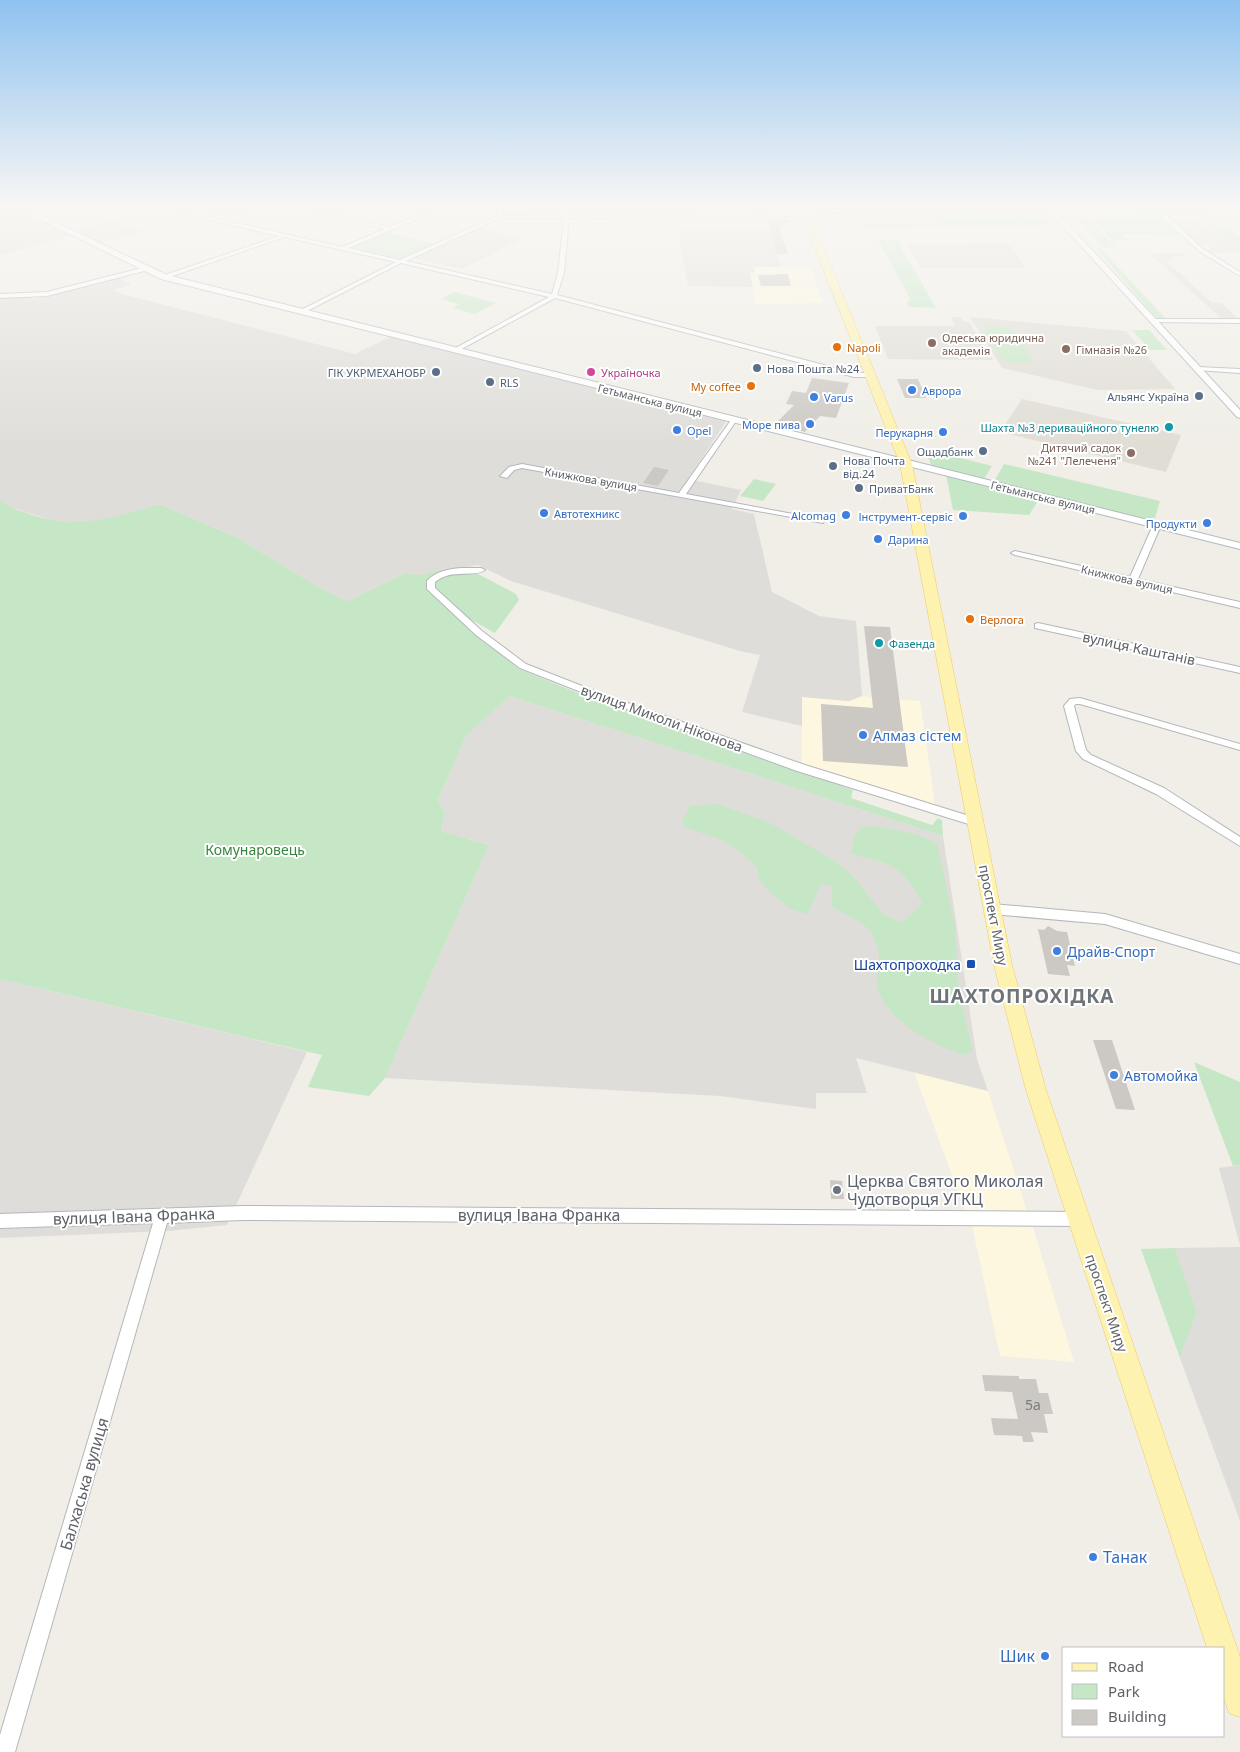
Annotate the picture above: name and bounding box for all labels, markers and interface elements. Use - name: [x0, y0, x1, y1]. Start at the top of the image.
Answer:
- place label: Одеська юридична академія: [942, 330, 1044, 358]
- marker: Одеська юридична академія: [926, 337, 938, 349]
- place label: Napoli: [847, 340, 881, 355]
- marker: Napoli: [831, 341, 843, 353]
- place label: Гімназія №26: [1076, 342, 1147, 357]
- marker: Гімназія №26: [1060, 343, 1072, 355]
- place label: Нова Пошта №24: [767, 361, 860, 376]
- marker: Нова Пошта №24: [751, 362, 763, 374]
- place label: ГІК УКРМЕХАНОБР: [328, 365, 426, 380]
- place label: Україночка: [601, 365, 661, 380]
- marker: ГІК УКРМЕХАНОБР: [430, 366, 442, 378]
- marker: Україночка: [585, 366, 597, 378]
- place label: RLS: [500, 375, 519, 390]
- marker: RLS: [484, 376, 496, 388]
- place label: My coffee: [691, 379, 741, 394]
- street label: Гетьманська вулиця: [596, 380, 704, 420]
- marker: My coffee: [745, 380, 757, 392]
- place label: Аврора: [922, 383, 961, 398]
- marker: Аврора: [906, 384, 918, 396]
- place label: Альянс Україна: [1107, 389, 1189, 404]
- place label: Varus: [824, 390, 853, 405]
- marker: Альянс Україна: [1193, 390, 1205, 402]
- marker: Varus: [808, 391, 820, 403]
- place label: Море пива: [742, 417, 800, 432]
- marker: Море пива: [804, 418, 816, 430]
- place label: Шахта №3 дериваційного тунелю: [980, 420, 1159, 435]
- marker: Шахта №3 дериваційного тунелю: [1163, 421, 1175, 433]
- place label: Opel: [687, 423, 711, 438]
- marker: Opel: [671, 424, 683, 436]
- place label: Перукарня: [875, 425, 933, 440]
- marker: Перукарня: [937, 426, 949, 438]
- place label: Дитячий садок №241 "Лелеченя": [1028, 440, 1121, 468]
- place label: Ощадбанк: [917, 444, 973, 459]
- marker: Ощадбанк: [977, 445, 989, 457]
- marker: Дитячий садок №241 "Лелеченя": [1125, 447, 1137, 459]
- place label: Нова Почта від.24: [843, 453, 905, 481]
- marker: Нова Почта від.24: [827, 460, 839, 472]
- street label: Книжкова вулиця: [544, 463, 638, 495]
- street label: Гетьманська вулиця: [989, 477, 1097, 517]
- place label: ПриватБанк: [869, 481, 934, 496]
- marker: ПриватБанк: [853, 482, 865, 494]
- place label: Автотехникс: [554, 506, 620, 521]
- marker: Автотехникс: [538, 507, 550, 519]
- place label: Alcomag: [791, 508, 836, 523]
- marker: Alcomag: [840, 509, 852, 521]
- place label: Інструмент-сервіс: [858, 509, 953, 524]
- marker: Інструмент-сервіс: [957, 510, 969, 522]
- place label: Продукти: [1146, 516, 1197, 531]
- marker: Продукти: [1201, 517, 1213, 529]
- place label: Дарина: [888, 532, 929, 547]
- marker: Дарина: [872, 533, 884, 545]
- street label: Книжкова вулиця: [1080, 561, 1174, 597]
- place label: Beрлога: [980, 612, 1024, 627]
- marker: Beрлога: [964, 613, 976, 625]
- street label: вулиця Каштанів: [1081, 627, 1197, 669]
- place label: Фазенда: [889, 636, 935, 651]
- marker: Фазенда: [873, 637, 885, 649]
- street label: вулиця Миколи Ніконова: [578, 680, 746, 756]
- place label: Алмаз сістем: [873, 726, 961, 745]
- marker: Алмаз сістем: [857, 729, 869, 741]
- park label: Комунаровець: [205, 840, 305, 859]
- street label: проспект Миру: [975, 863, 1013, 968]
- place label: Драйв-Спорт: [1067, 942, 1156, 961]
- marker: Драйв-Спорт: [1051, 945, 1063, 957]
- place label: Шахтопроходка: [854, 955, 961, 974]
- marker: Шахтопроходка: [965, 958, 977, 970]
- district label: ШАХТОПРОХІДКА: [929, 983, 1115, 1009]
- place label: Автомойка: [1124, 1066, 1198, 1085]
- marker: Автомойка: [1108, 1069, 1120, 1081]
- place label: Церква Святого Миколая Чудотворця УГКЦ: [847, 1170, 1043, 1210]
- marker: Церква Святого Миколая Чудотворця УГКЦ: [831, 1184, 843, 1196]
- street label: вулиця Івана Франка: [52, 1202, 216, 1230]
- street label: вулиця Івана Франка: [458, 1204, 620, 1226]
- street label: проспект Миру: [1081, 1251, 1133, 1355]
- house number: 5а: [1025, 1395, 1041, 1414]
- street label: Балхаська вулиця: [55, 1415, 113, 1553]
- place label: Танак: [1103, 1546, 1148, 1568]
- marker: Танак: [1087, 1551, 1099, 1563]
- place label: Шик: [1000, 1645, 1035, 1667]
- legend: [1062, 1647, 1225, 1737]
- marker: Шик: [1039, 1650, 1051, 1662]
- text: Road: [1108, 1656, 1144, 1676]
- text: Park: [1108, 1681, 1140, 1701]
- text: Building: [1108, 1706, 1166, 1726]

